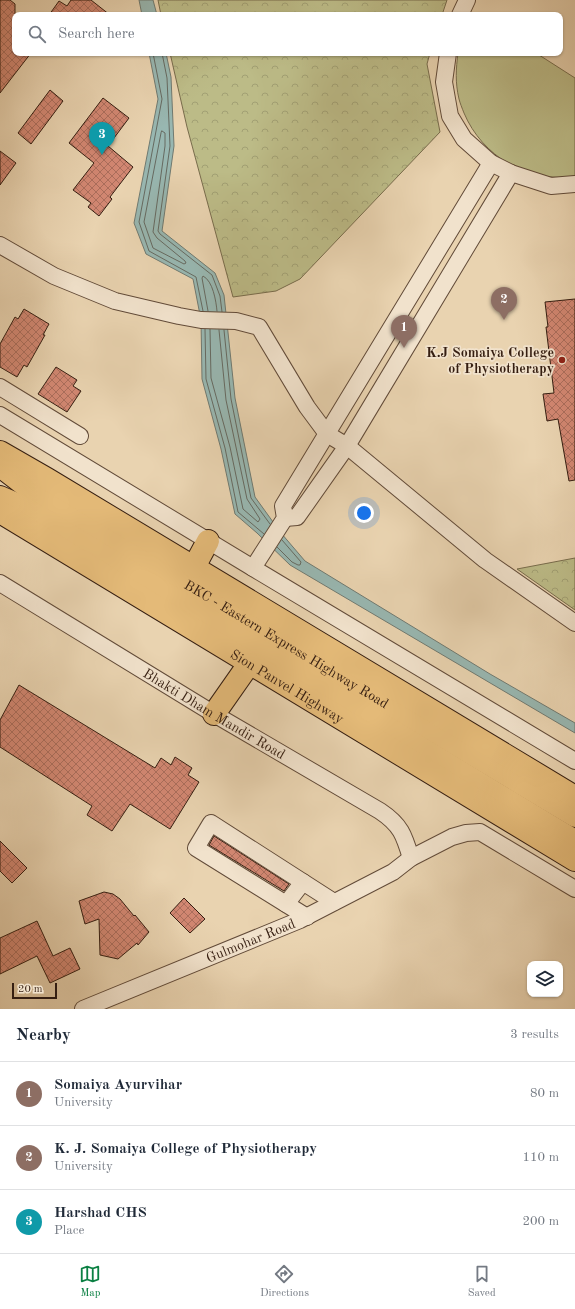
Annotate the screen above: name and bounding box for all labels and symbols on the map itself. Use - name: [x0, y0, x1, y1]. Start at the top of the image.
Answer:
- pin: 3: [89, 122, 115, 155]
- pin: 2: [491, 287, 517, 320]
- pin: 1: [391, 315, 417, 348]
- place label: K.J Somaiya College of Physiotherapy: [426, 346, 554, 376]
- marker: K.J Somaiya College of Physiotherapy: [557, 355, 567, 365]
- your location: [354, 503, 374, 523]
- street label: BKC - Eastern Express Highway Road: [182, 578, 391, 711]
- street label: Sion Panvel Highway: [228, 647, 347, 727]
- street label: Bhakti Dham Mandir Road: [140, 666, 287, 762]
- street label: Gulmohar Road: [204, 917, 297, 966]
- scale bar: [12, 981, 57, 1000]

